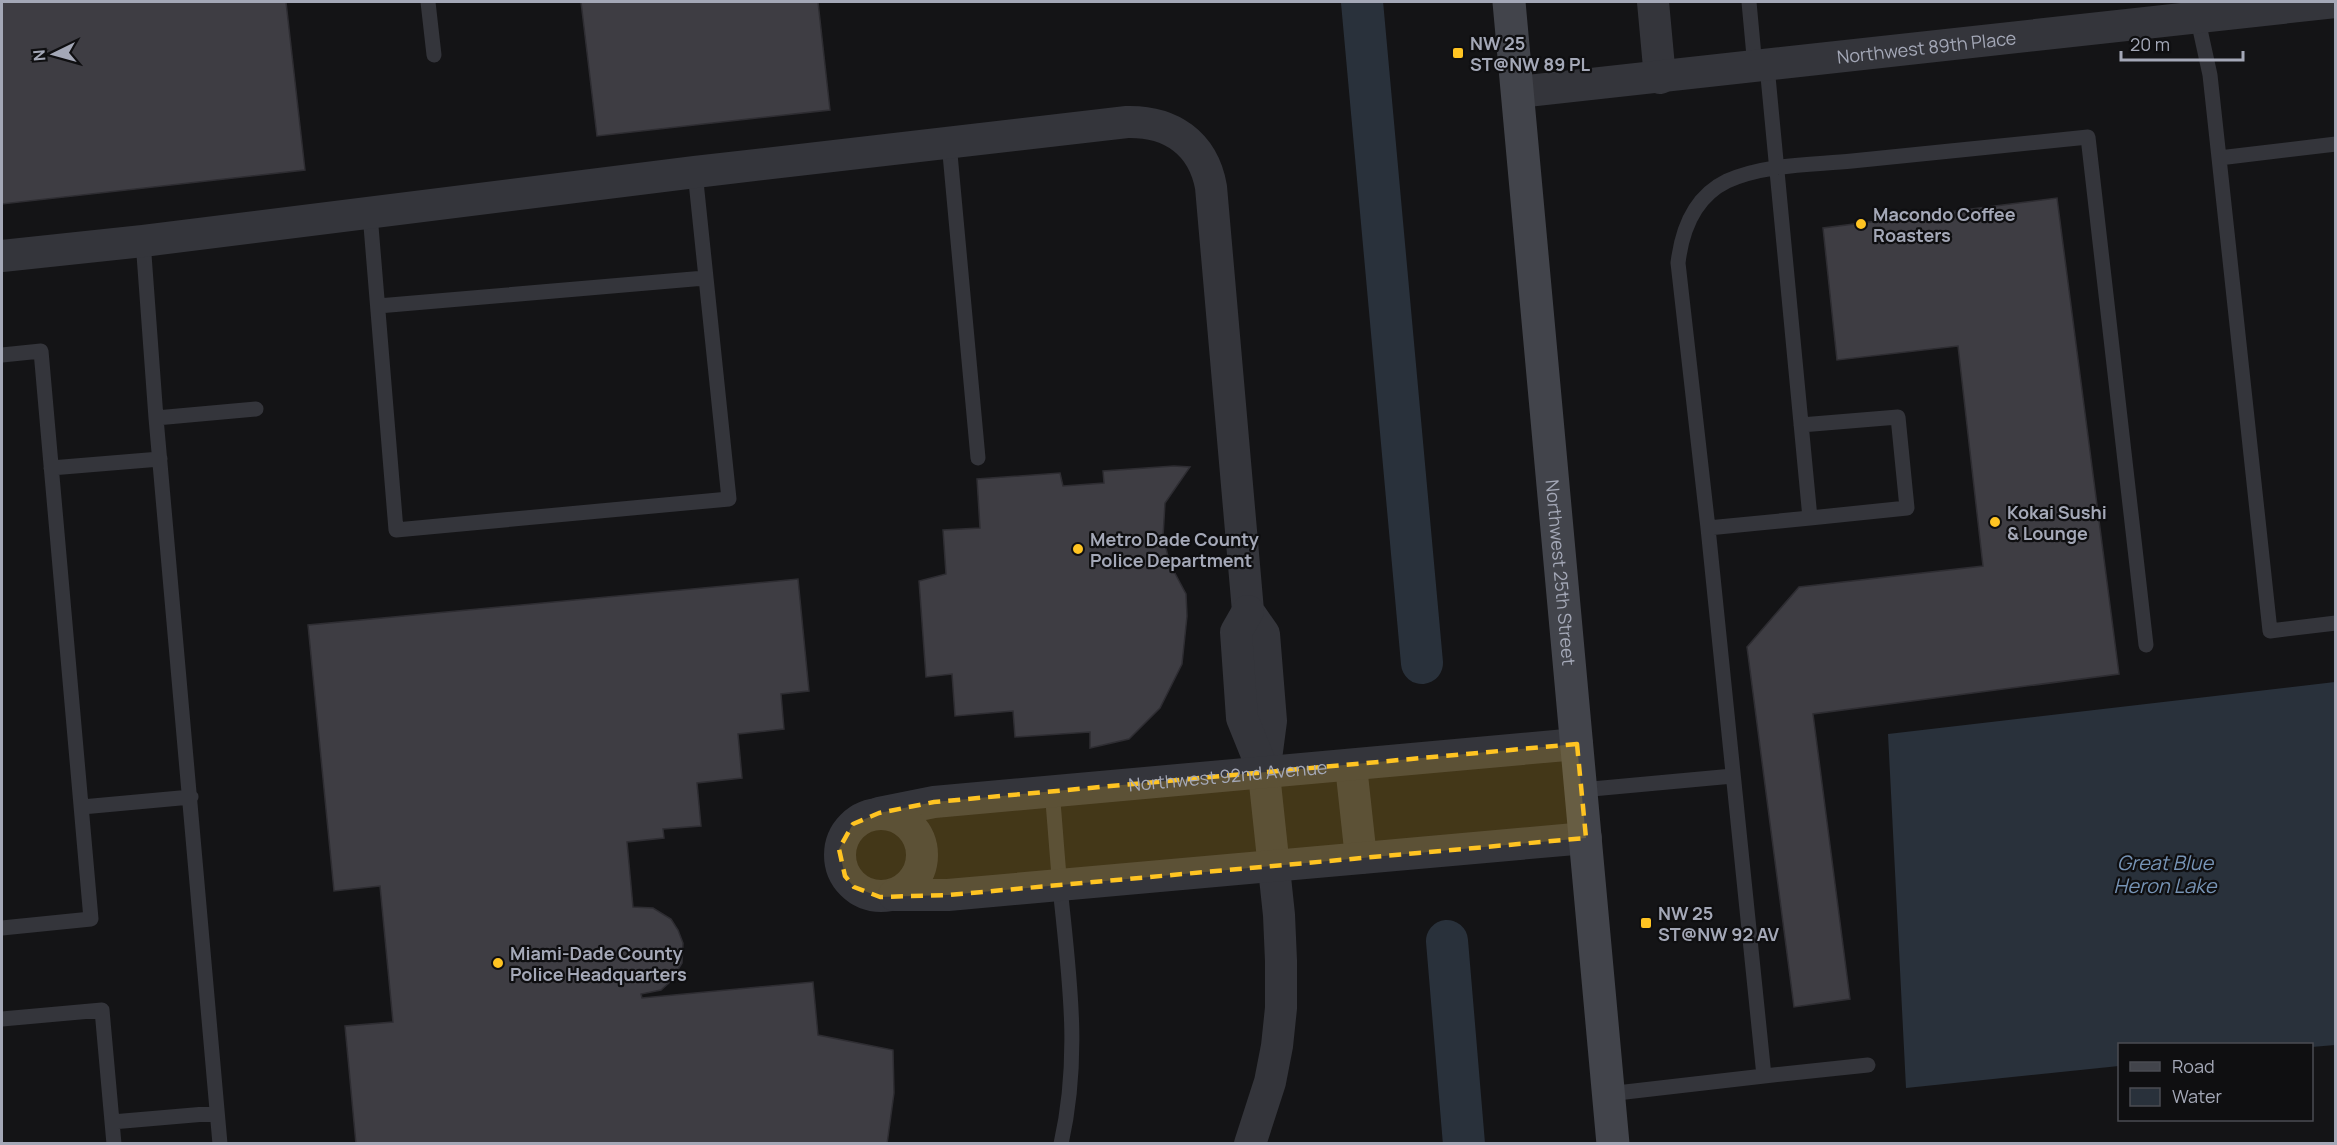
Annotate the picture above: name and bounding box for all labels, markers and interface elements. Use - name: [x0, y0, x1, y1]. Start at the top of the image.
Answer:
- north arrow: [24, 24, 84, 84]
- scale bar: [2121, 24, 2242, 62]
- street label: Northwest 89th Place: [1836, 25, 2017, 69]
- place label: NW 25 ST@NW 89 PL: [1470, 31, 1591, 76]
- text: 20 m: [2130, 32, 2170, 56]
- marker: NW 25 ST@NW 89 PL: [1451, 46, 1465, 60]
- text: N: [28, 49, 51, 62]
- place label: Macondo Coffee Roasters: [1873, 202, 2016, 247]
- marker: Macondo Coffee Roasters: [1854, 217, 1868, 231]
- street label: Northwest 25th Street: [1541, 479, 1581, 667]
- place label: Kokai Sushi & Lounge: [2007, 500, 2107, 545]
- marker: Kokai Sushi & Lounge: [1988, 515, 2002, 529]
- place label: Metro Dade County Police Department: [1090, 527, 1259, 572]
- marker: Metro Dade County Police Department: [1071, 542, 1085, 556]
- street label: Northwest 92nd Avenue: [1127, 755, 1328, 796]
- water label: Great Blue Heron Lake: [2114, 849, 2218, 899]
- place label: NW 25 ST@NW 92 AV: [1658, 901, 1780, 946]
- marker: NW 25 ST@NW 92 AV: [1639, 916, 1653, 930]
- place label: Miami-Dade County Police Headquarters: [510, 941, 687, 986]
- marker: Miami-Dade County Police Headquarters: [491, 956, 505, 970]
- legend: [2118, 1043, 2313, 1121]
- text: Road: [2172, 1054, 2215, 1078]
- text: Water: [2172, 1084, 2222, 1108]

